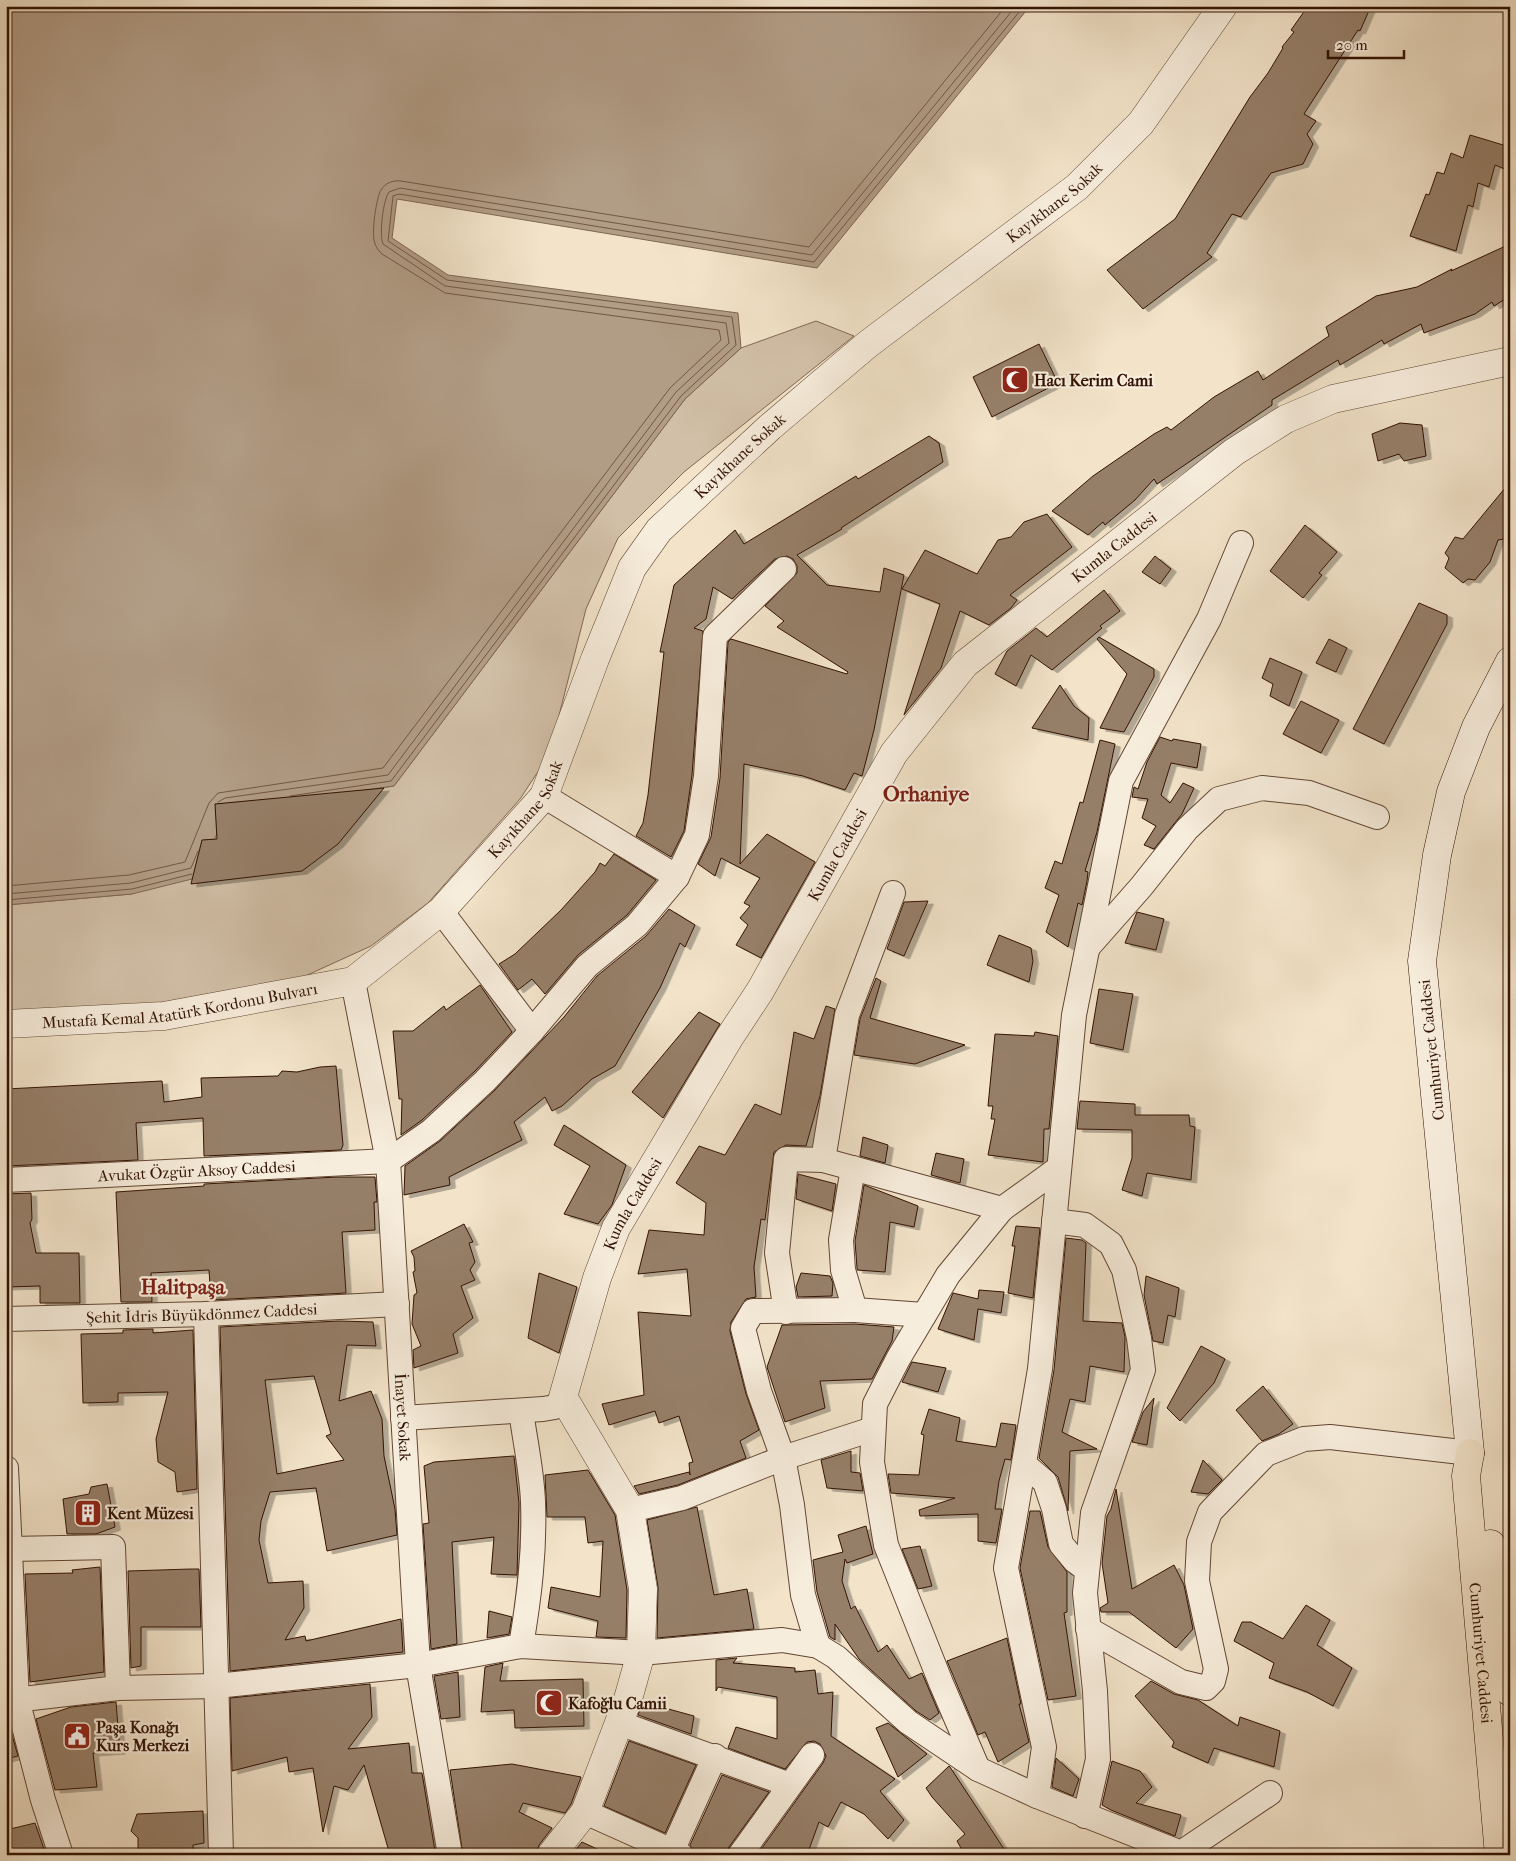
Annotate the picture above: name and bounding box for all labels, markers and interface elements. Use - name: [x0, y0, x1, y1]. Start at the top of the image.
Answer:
- scale bar: [1328, 28, 1405, 60]
- text: 20 m: [1336, 36, 1368, 54]
- street label: Kayıkhane Sokak: [1003, 158, 1107, 247]
- mosque icon: Hacı Kerim Cami: [1000, 365, 1030, 395]
- place label: Hacı Kerim Cami: [1034, 371, 1153, 390]
- street label: Kayıkhane Sokak: [690, 409, 790, 503]
- street label: Kumla Caddesi: [1068, 508, 1161, 587]
- street label: Kayıkhane Sokak: [484, 757, 567, 862]
- district label: Orhaniye: [883, 782, 970, 806]
- street label: Kumla Caddesi: [804, 805, 871, 905]
- street label: Cumhuriyet Caddesi: [1415, 978, 1448, 1121]
- street label: Mustafa Kemal Atatürk Kordonu Bulvarı: [42, 979, 319, 1032]
- street label: Kumla Caddesi: [599, 1154, 666, 1253]
- street label: Avukat Özgür Aksoy Caddesi: [96, 1157, 296, 1185]
- district label: Halitpaşa: [141, 1275, 226, 1300]
- street label: Şehit İdris Büyükdönmez Caddesi: [86, 1299, 318, 1327]
- street label: İnayet Sokak: [391, 1373, 415, 1462]
- building icon: Kent Müzesi: [73, 1498, 103, 1528]
- place label: Kent Müzesi: [107, 1504, 194, 1523]
- street label: Cumhuriyet Caddesi: [1465, 1582, 1497, 1725]
- mosque icon: Kafoğlu Camii: [534, 1688, 564, 1718]
- place label: Kafoğlu Camii: [568, 1694, 667, 1714]
- place label: Paşa Konağı Kurs Merkezi: [96, 1718, 190, 1755]
- public building icon: Paşa Konağı Kurs Merkezi: [62, 1721, 92, 1751]

